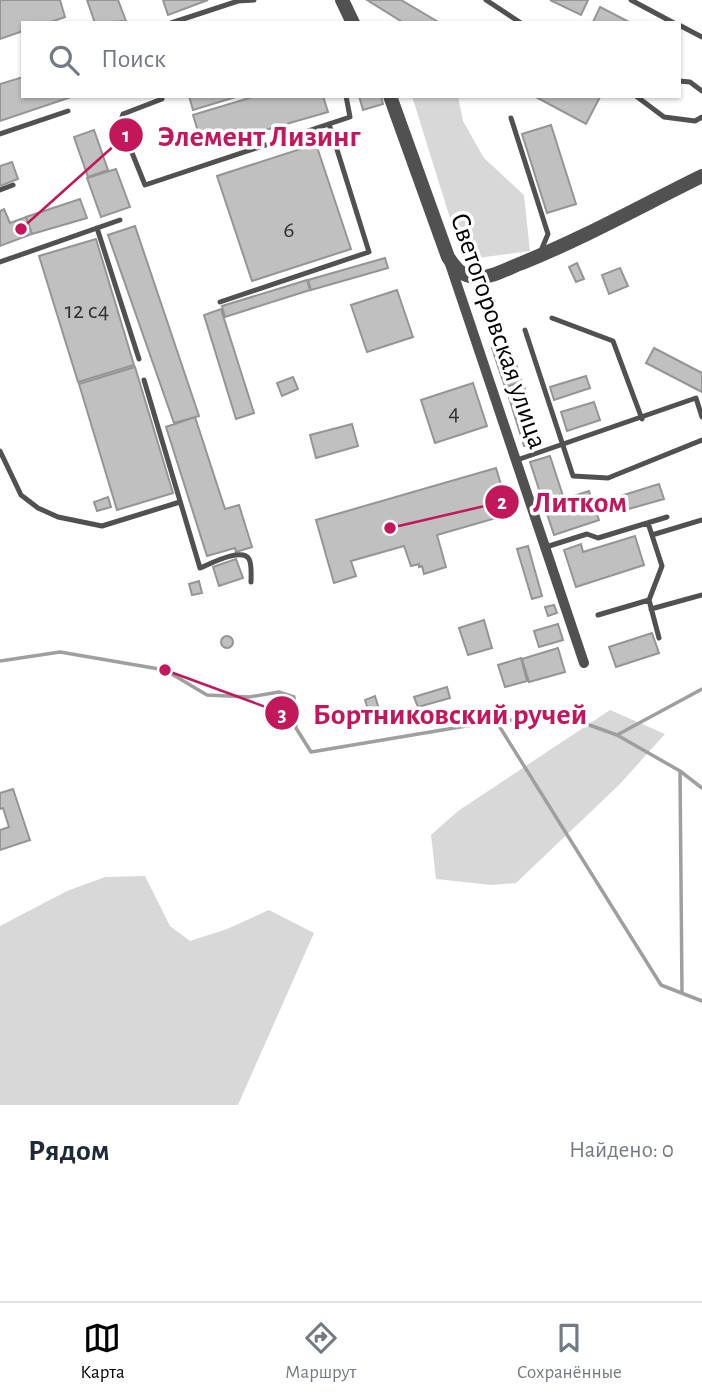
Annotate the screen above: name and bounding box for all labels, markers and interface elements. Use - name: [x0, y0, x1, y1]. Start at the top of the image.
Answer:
- search box: [21, 21, 681, 98]
- icon: search: [45, 41, 83, 79]
- text: Поиск: [101, 46, 166, 72]
- callout: Элемент Лизинг: [109, 110, 375, 161]
- text: Элемент Лизинг: [158, 122, 361, 152]
- text: 1: [122, 125, 130, 146]
- street label: Светогоровская улица: [444, 209, 552, 453]
- house number: 6: [283, 218, 295, 242]
- house number: 12 с4: [65, 299, 109, 323]
- house number: 4: [448, 401, 460, 425]
- callout: Литком: [484, 476, 642, 527]
- text: Литком: [533, 488, 627, 518]
- text: 2: [497, 492, 507, 513]
- callout: Бортниковский ручей: [264, 688, 601, 739]
- text: Бортниковский ручей: [313, 700, 587, 730]
- text: 3: [277, 704, 287, 725]
- text: Рядом: [28, 1136, 110, 1166]
- text: Найдено: 0: [569, 1139, 674, 1162]
- tab: Карта: [80, 1319, 125, 1384]
- tab: Маршрут: [285, 1319, 356, 1384]
- tab: Сохранённые: [517, 1319, 622, 1384]

